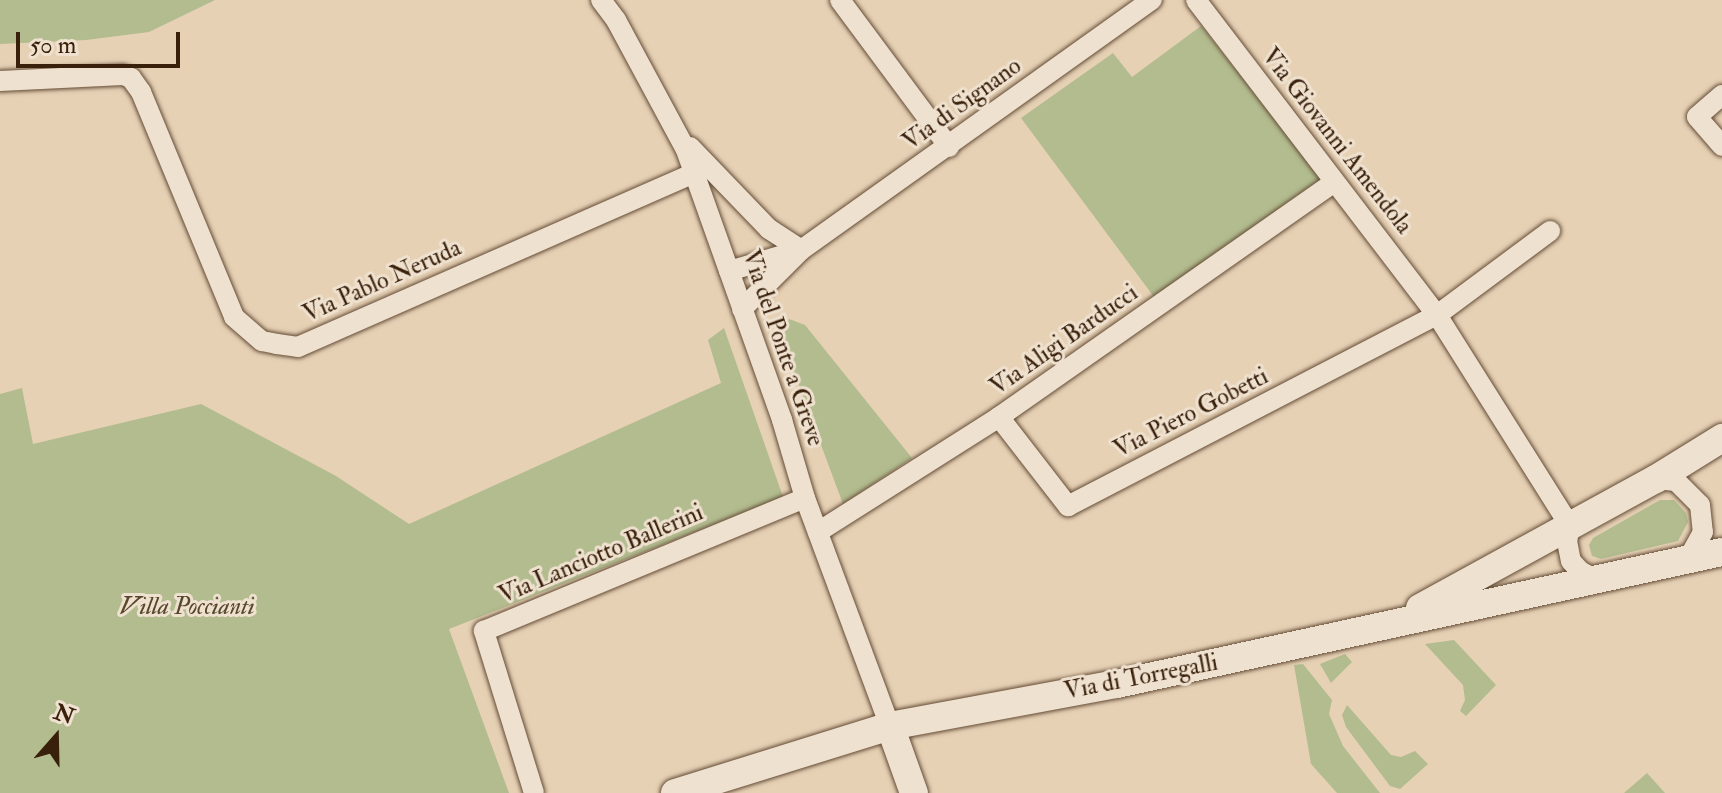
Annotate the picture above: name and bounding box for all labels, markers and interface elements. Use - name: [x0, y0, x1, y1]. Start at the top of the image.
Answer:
- scale bar: [20, 16, 184, 66]
- text: 50 m: [30, 30, 76, 61]
- street label: Via Giovanni Amendola: [1256, 42, 1418, 240]
- street label: Via di Signano: [897, 52, 1027, 156]
- street label: Via Pablo Neruda: [299, 233, 465, 329]
- street label: Via del Ponte a Greve: [736, 246, 830, 450]
- street label: Via Aligi Barducci: [985, 278, 1143, 402]
- street label: Via Piero Gobetti: [1109, 362, 1273, 464]
- street label: Via Lanciotto Ballerini: [494, 498, 708, 610]
- park label: Villa Poccianti: [120, 593, 254, 621]
- street label: Via di Torregalli: [1062, 648, 1220, 706]
- north arrow: [16, 697, 96, 777]
- text: N: [50, 698, 78, 731]

